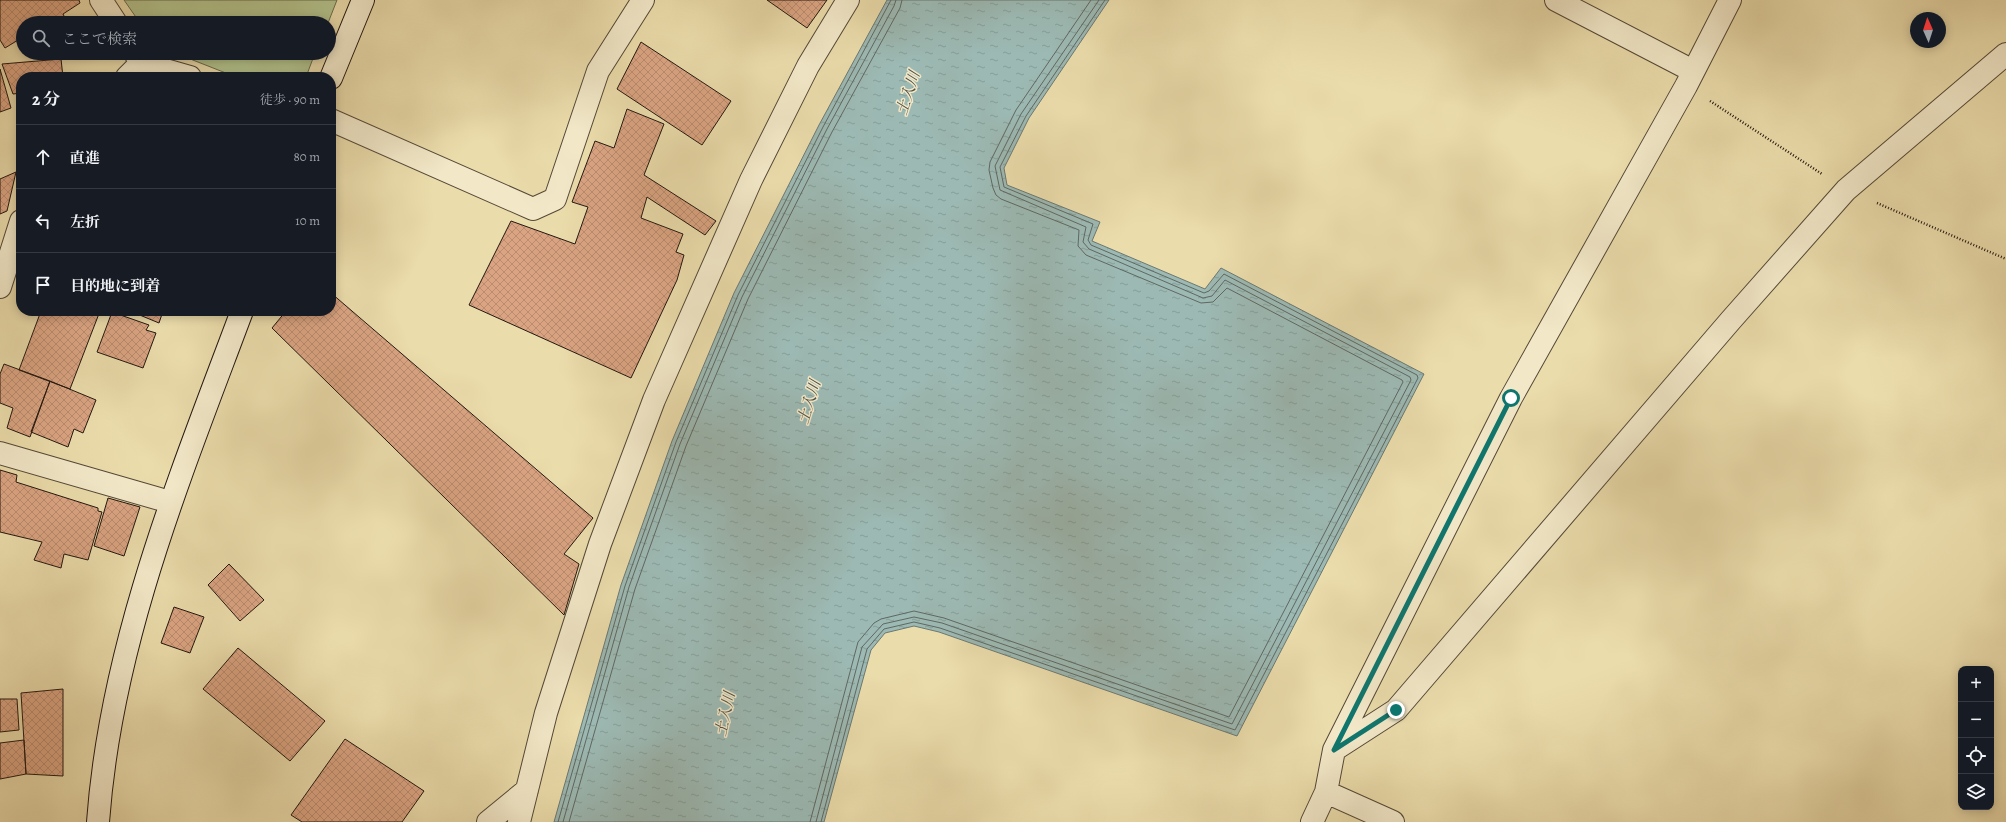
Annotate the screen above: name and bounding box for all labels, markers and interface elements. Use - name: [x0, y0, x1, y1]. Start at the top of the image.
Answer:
- north arrow: [1910, 12, 1946, 48]
- search box: [16, 16, 336, 60]
- icon: search: [30, 27, 52, 49]
- text: ここで検索: [62, 29, 137, 49]
- water label: 土入川: [892, 67, 925, 117]
- text: 2 分: [32, 88, 60, 111]
- text: 徒歩 · 90 m: [260, 91, 320, 108]
- icon: ahead: [32, 146, 54, 168]
- text: 直進: [70, 148, 100, 168]
- text: 80 m: [293, 148, 320, 165]
- icon: left: [32, 210, 54, 232]
- text: 左折: [70, 212, 100, 232]
- text: 10 m: [295, 212, 320, 229]
- icon: arrive: [32, 274, 54, 296]
- text: 目的地に到着: [70, 276, 160, 296]
- water label: 土入川: [793, 376, 826, 426]
- route start: [1502, 389, 1520, 407]
- map controls: [1958, 666, 1994, 810]
- button: +: [1958, 666, 1994, 702]
- water label: 土入川: [711, 688, 740, 738]
- route end: [1387, 701, 1405, 719]
- button: −: [1958, 702, 1994, 738]
- button: locate: [1958, 738, 1994, 774]
- button: layers: [1958, 774, 1994, 810]

